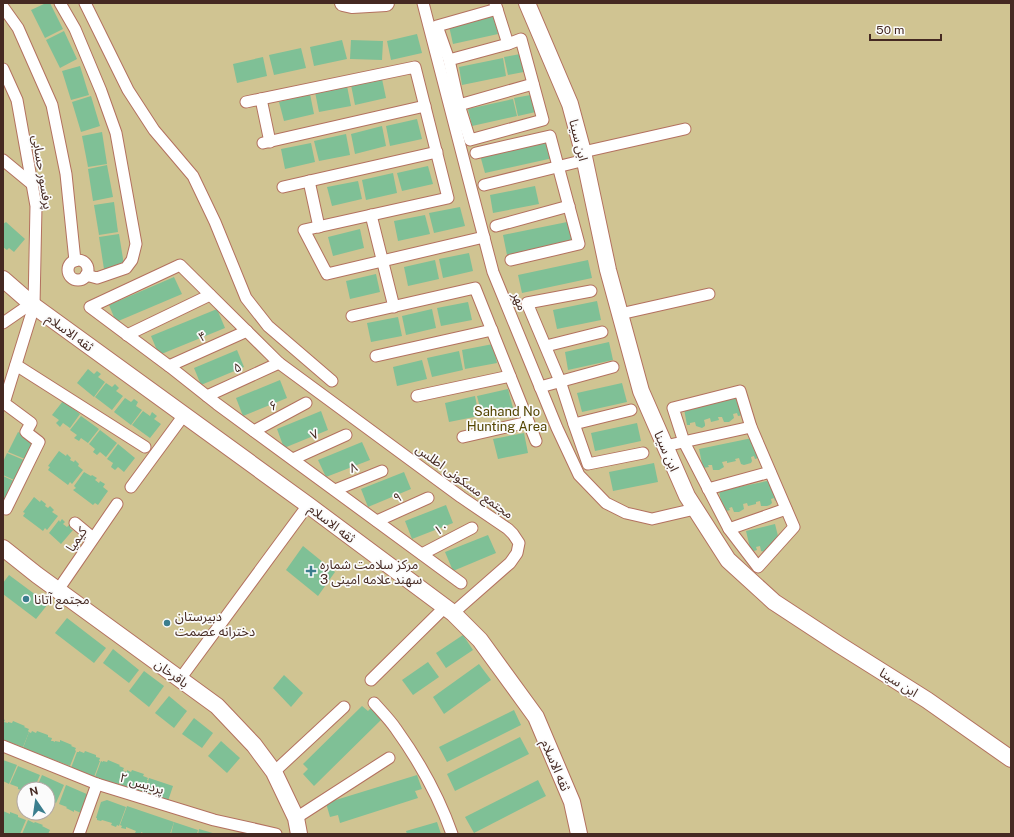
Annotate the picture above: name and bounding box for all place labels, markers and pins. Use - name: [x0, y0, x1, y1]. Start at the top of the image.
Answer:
- place label: مرکز سلامت شماره 3 سهند علامه امینی: [320, 557, 422, 588]
- marker: مرکز سلامت شماره 3 سهند علامه امینی: [305, 565, 317, 577]
- place label: مجتمع آتانا: [34, 592, 90, 610]
- marker: مجتمع آتانا: [21, 594, 31, 604]
- place label: دبیرستان دخترانه عصمت: [175, 609, 255, 639]
- marker: دبیرستان دخترانه عصمت: [162, 618, 172, 628]

